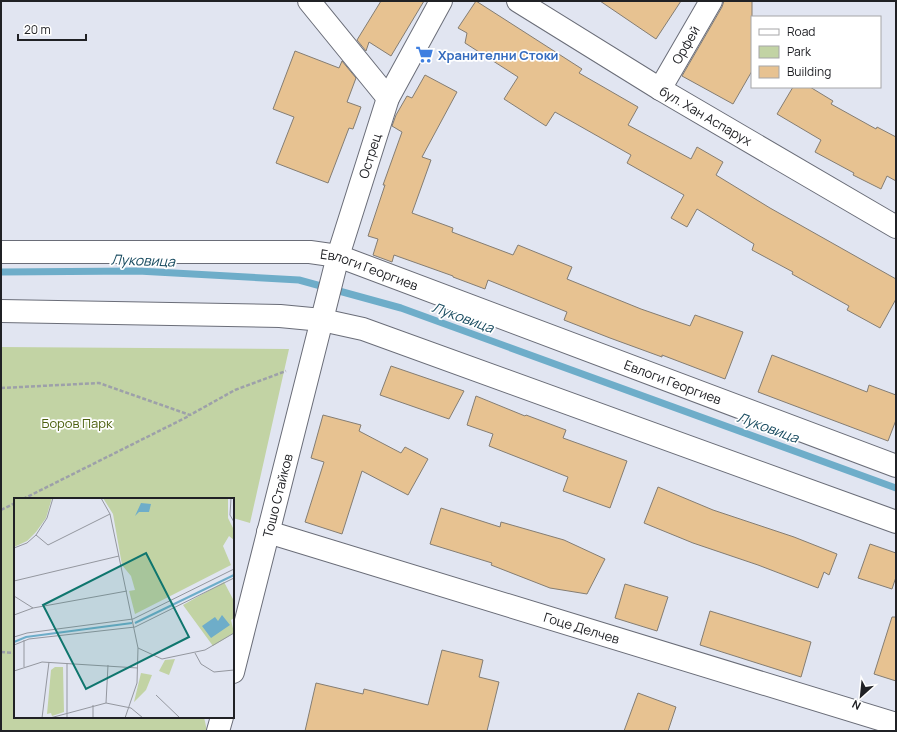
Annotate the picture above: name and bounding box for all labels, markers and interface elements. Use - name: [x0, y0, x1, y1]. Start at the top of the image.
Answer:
- scale bar: [18, 16, 86, 42]
- legend: [751, 16, 881, 88]
- text: 20 m: [24, 21, 51, 38]
- street label: Орфей: [667, 22, 704, 67]
- text: Road: [787, 23, 815, 40]
- text: Park: [787, 43, 812, 60]
- supermarket icon: Хранителни Стоки: [415, 45, 435, 65]
- place label: Хранителни Стоки: [438, 46, 559, 64]
- text: Building: [787, 63, 831, 80]
- street label: бул. Хан Аспарух: [656, 82, 755, 150]
- street label: Острец: [354, 131, 385, 181]
- street label: Евлоги Георгиев: [319, 245, 421, 294]
- water label: Луковица: [111, 249, 177, 271]
- water label: Луковица: [430, 297, 498, 337]
- street label: Евлоги Георгиев: [622, 355, 724, 409]
- water label: Луковица: [735, 407, 803, 447]
- park label: Боров Парк: [42, 414, 113, 432]
- street label: Тошо Стайков: [258, 452, 297, 539]
- inset map: [14, 498, 234, 718]
- street label: Гоце Делчев: [542, 608, 622, 648]
- north arrow: [841, 676, 881, 716]
- text: N: [849, 697, 863, 714]

